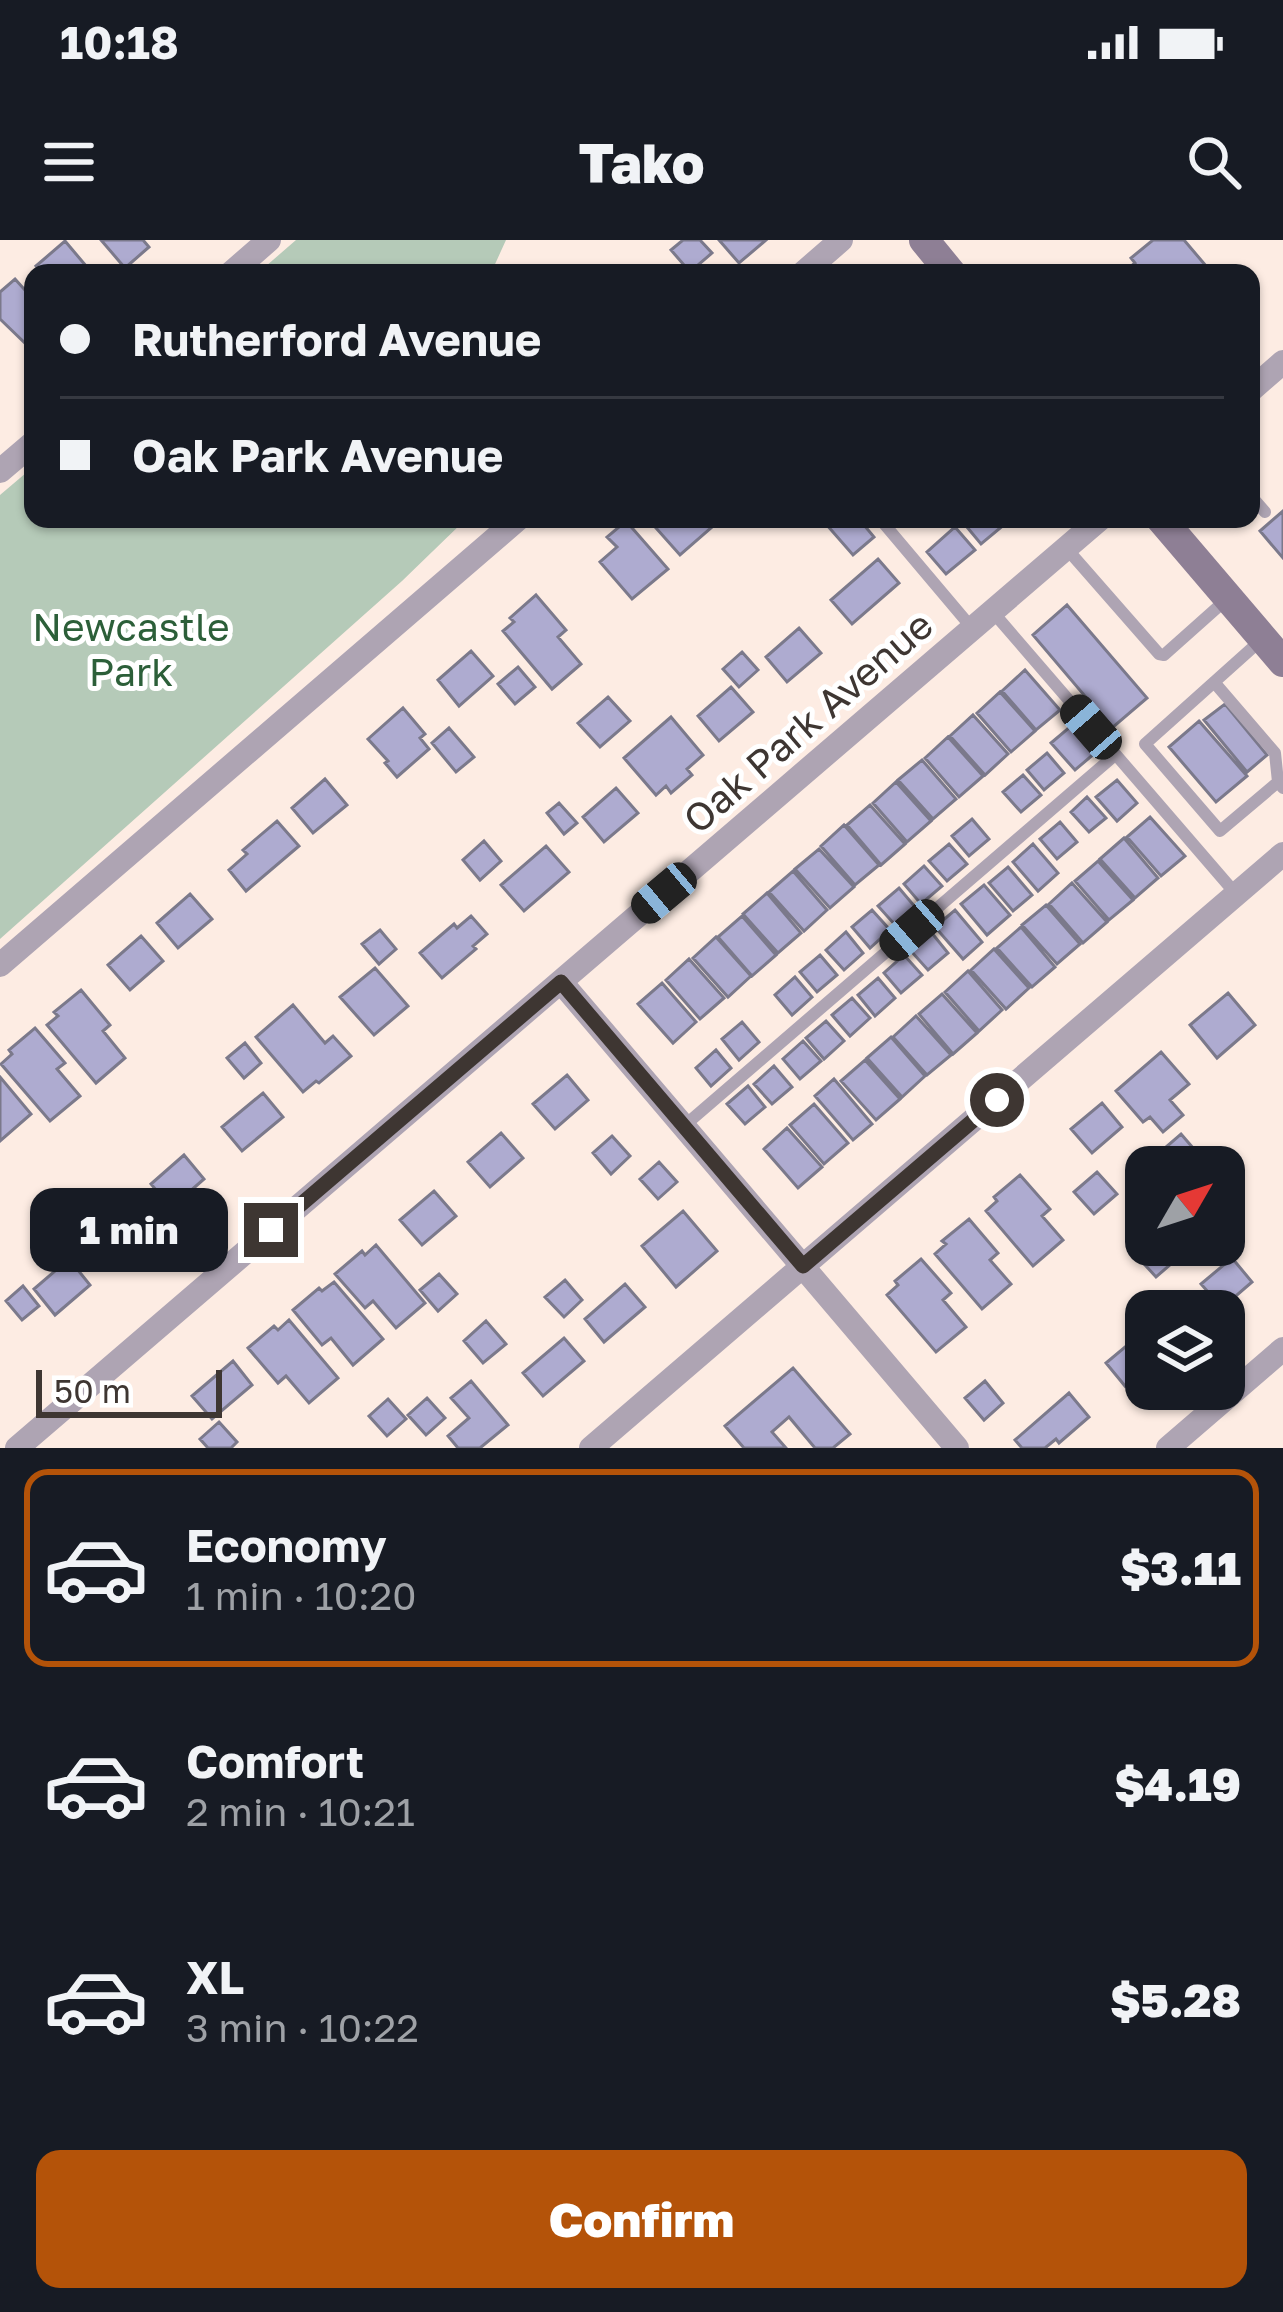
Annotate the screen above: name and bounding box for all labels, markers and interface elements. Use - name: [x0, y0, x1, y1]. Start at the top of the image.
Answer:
- text: 10:18: [60, 15, 179, 69]
- icon: menu: [36, 129, 102, 195]
- icon: search: [1181, 129, 1247, 195]
- text: Tako: [579, 130, 704, 195]
- text: Rutherford Avenue: [132, 312, 541, 366]
- text: Oak Park Avenue: [132, 428, 503, 482]
- street label: Oak Park Avenue: [674, 601, 942, 843]
- park label: Newcastle Park: [32, 603, 230, 695]
- car: [1054, 688, 1128, 766]
- car: [625, 856, 703, 930]
- car: [873, 893, 951, 967]
- route start: [970, 1073, 1024, 1127]
- north arrow: [1125, 1146, 1245, 1266]
- map controls: [1125, 1146, 1245, 1410]
- callout: 1 min: [31, 1188, 229, 1272]
- route end: [244, 1203, 298, 1257]
- text: 1 min: [79, 1206, 179, 1253]
- button: layers: [1125, 1290, 1245, 1410]
- scale bar: [36, 1364, 222, 1417]
- text: 50 m: [54, 1371, 131, 1410]
- icon: car: [42, 1514, 150, 1622]
- text: Economy: [186, 1518, 387, 1572]
- text: $3.11: [1120, 1541, 1241, 1595]
- text: 1 min · 10:20: [186, 1572, 416, 1619]
- icon: car: [42, 1730, 150, 1838]
- text: Comfort: [186, 1734, 364, 1788]
- text: $4.19: [1114, 1757, 1241, 1811]
- text: 2 min · 10:21: [186, 1788, 415, 1835]
- icon: car: [42, 1946, 150, 2054]
- text: XL: [186, 1950, 244, 2004]
- text: $5.28: [1110, 1973, 1241, 2027]
- text: 3 min · 10:22: [186, 2004, 419, 2051]
- button: Confirm: [36, 2150, 1247, 2288]

